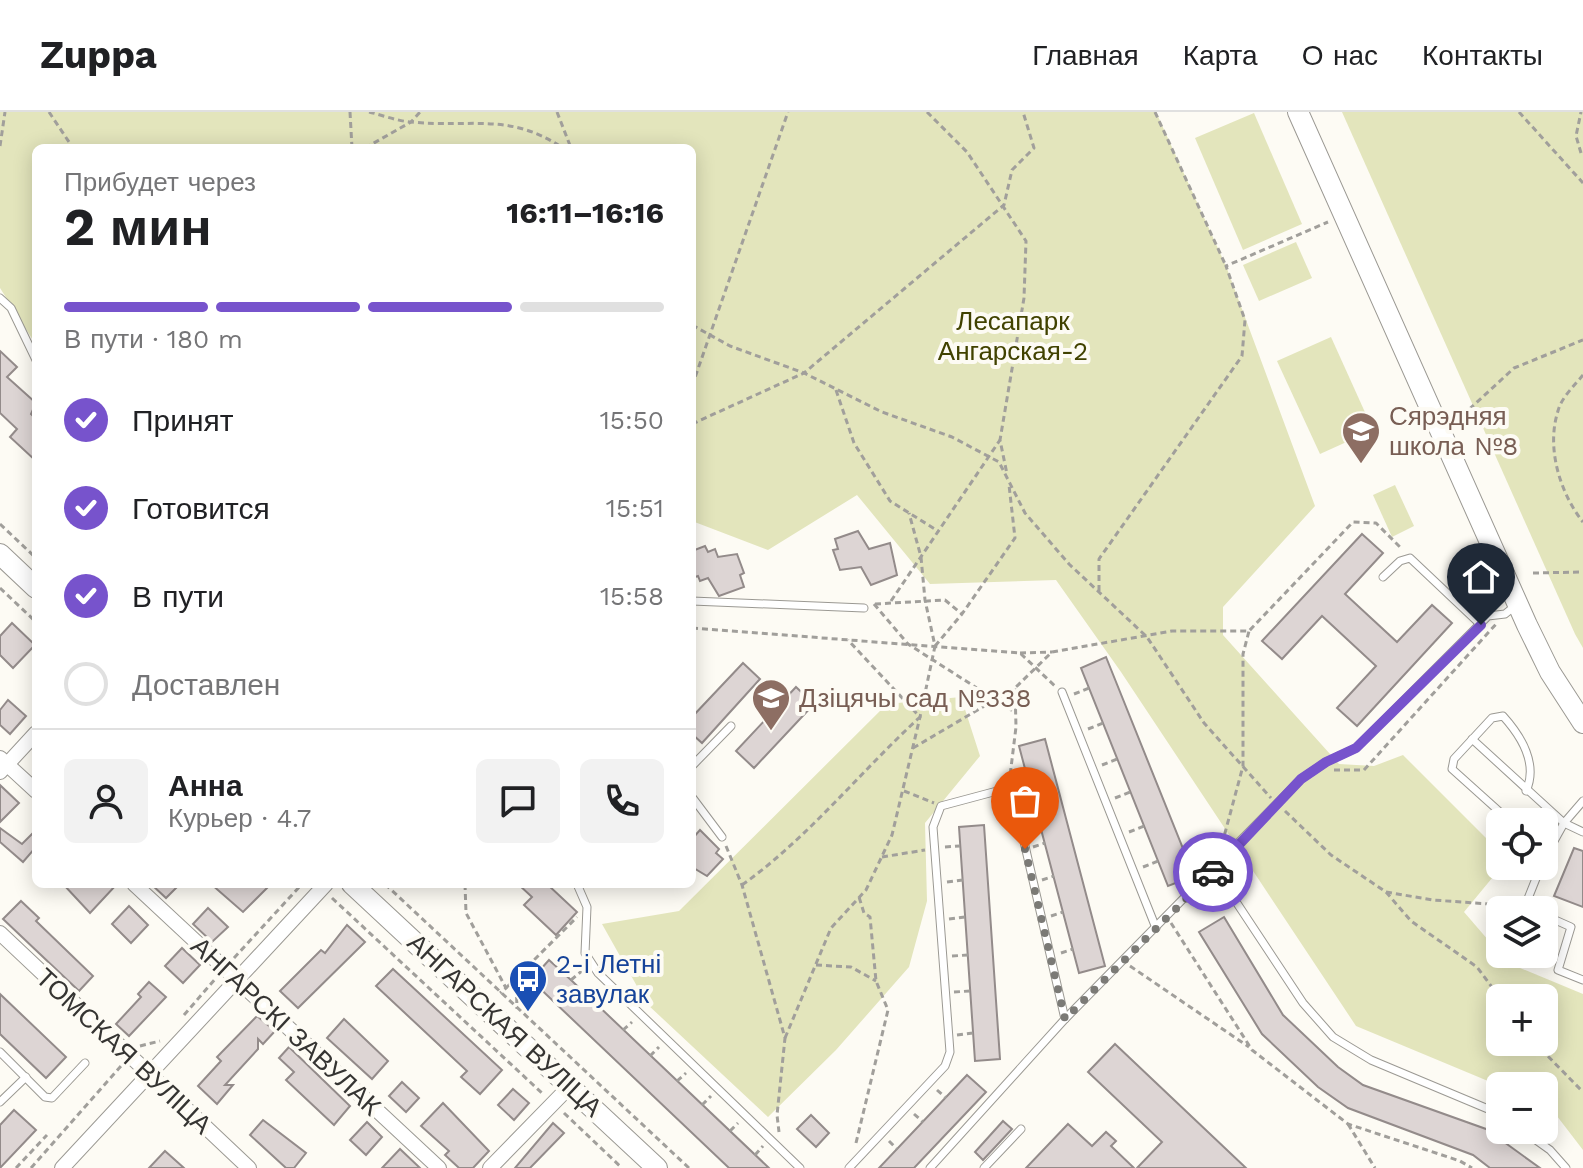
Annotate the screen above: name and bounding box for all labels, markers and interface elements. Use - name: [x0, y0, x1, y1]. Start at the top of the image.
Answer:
- text: Zuppa: [40, 33, 157, 77]
- text: Главная: [1032, 39, 1139, 72]
- text: Карта: [1183, 39, 1258, 72]
- text: О нас: [1302, 39, 1378, 72]
- text: Контакты: [1422, 39, 1543, 72]
- text: Прибудет через: [64, 167, 256, 197]
- text: 16:11–16:16: [506, 195, 664, 230]
- text: 2 мин: [64, 197, 212, 258]
- park label: Лесапарк Ангарская-2: [938, 306, 1088, 366]
- text: В пути · 180 m: [64, 324, 243, 354]
- icon: check: [64, 398, 108, 442]
- place label: Сярэдняя школа №8: [1389, 401, 1518, 461]
- text: Принят: [132, 403, 234, 438]
- text: 15:50: [600, 405, 664, 435]
- school or university icon: Сярэдняя школа №8: [1340, 410, 1382, 465]
- icon: check: [64, 486, 108, 530]
- text: Готовится: [132, 491, 270, 526]
- text: 15:51: [606, 493, 664, 523]
- pin: [1447, 543, 1515, 625]
- icon: home: [1459, 555, 1503, 599]
- icon: check: [64, 574, 108, 618]
- text: В пути: [132, 579, 224, 614]
- text: 15:58: [600, 581, 664, 611]
- text: Доставлен: [132, 667, 280, 702]
- school or university icon: Дзіцячы сад №338: [750, 677, 792, 732]
- place label: Дзіцячы сад №338: [799, 683, 1032, 713]
- button: person: [64, 759, 148, 843]
- button: chat: [476, 759, 560, 843]
- button: phone: [580, 759, 664, 843]
- pin: [991, 767, 1059, 849]
- text: Анна: [168, 768, 243, 803]
- icon: bag: [1003, 779, 1047, 823]
- text: Курьер · 4.7: [168, 803, 311, 833]
- map controls: [1486, 808, 1558, 1144]
- button: locate: [1486, 808, 1558, 880]
- courier: [1173, 832, 1253, 912]
- icon: car: [1191, 850, 1235, 894]
- button: layers: [1486, 896, 1558, 968]
- street label: АНГАРСКАЯ ВУЛІЦА: [402, 927, 609, 1123]
- street label: АНГАРСКІ ЗАВУЛАК: [185, 931, 387, 1121]
- place label: 2-і Летні завулак: [556, 949, 661, 1009]
- bus stop icon: 2-і Летні завулак: [507, 958, 549, 1013]
- street label: ТОМСКАЯ ВУЛІЦА: [30, 962, 218, 1140]
- button: +: [1486, 984, 1558, 1056]
- button: −: [1486, 1072, 1558, 1144]

